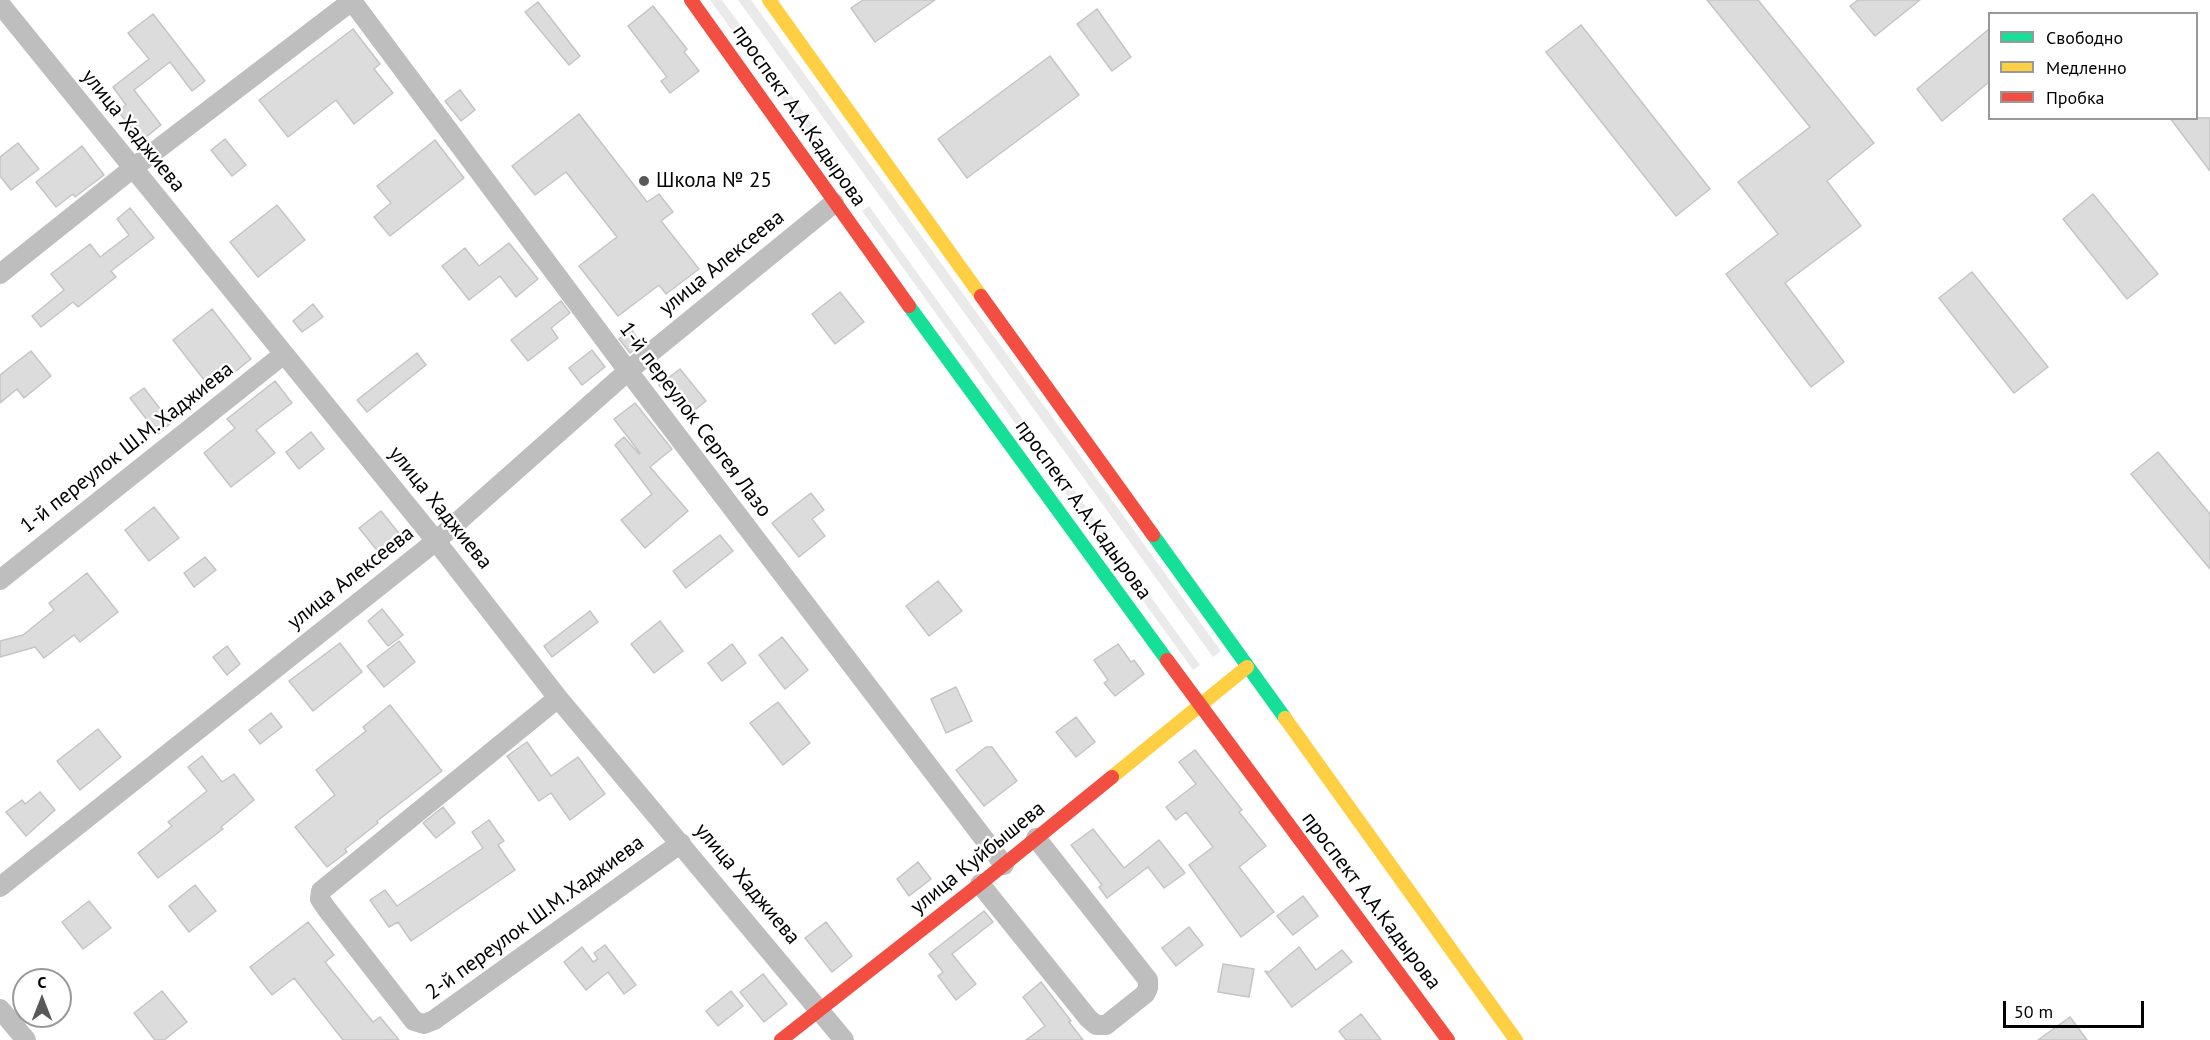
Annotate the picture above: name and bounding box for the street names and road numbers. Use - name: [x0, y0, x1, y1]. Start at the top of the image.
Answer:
- street label: проспект А.А.Кадырова: [727, 20, 871, 212]
- street label: улица Хаджиева: [76, 65, 190, 197]
- street label: улица Алексеева: [655, 205, 789, 321]
- street label: 1-й переулок Сергея Лазо: [613, 318, 777, 522]
- street label: 1-й переулок Ш.М.Хаджиева: [15, 357, 239, 539]
- street label: проспект А.А.Кадырова: [1009, 415, 1157, 605]
- street label: улица Хаджиева: [383, 442, 497, 574]
- street label: улица Алексеева: [283, 521, 419, 635]
- street label: улица Куйбышева: [906, 796, 1050, 920]
- street label: проспект А.А.Кадырова: [1296, 807, 1446, 995]
- street label: улица Хаджиева: [689, 818, 805, 950]
- street label: 2-й переулок Ш.М.Хаджиева: [421, 830, 649, 1006]

